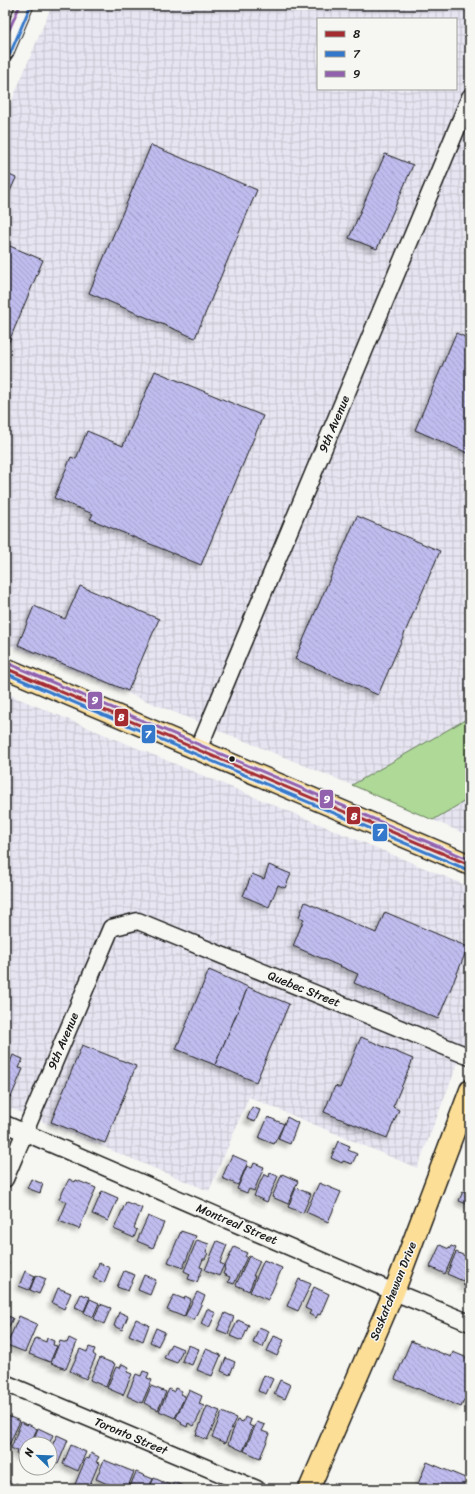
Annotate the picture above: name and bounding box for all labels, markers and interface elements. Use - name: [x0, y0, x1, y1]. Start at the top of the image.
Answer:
- legend: [317, 18, 457, 90]
- text: 8: [353, 23, 360, 45]
- text: 7: [353, 43, 361, 65]
- text: 9: [353, 63, 360, 85]
- street label: 9th Avenue: [312, 392, 356, 456]
- line badge: 9: [87, 691, 103, 710]
- text: 9: [92, 691, 99, 710]
- line badge: 8: [114, 708, 129, 727]
- text: 8: [117, 708, 125, 727]
- line badge: 7: [141, 724, 156, 744]
- text: 7: [145, 725, 153, 744]
- unlabelled marker: [227, 754, 237, 764]
- line badge: 9: [319, 789, 334, 809]
- text: 9: [324, 790, 331, 809]
- line badge: 8: [346, 806, 361, 825]
- text: 8: [350, 807, 358, 826]
- line badge: 7: [372, 823, 388, 842]
- text: 7: [377, 823, 385, 842]
- street label: Quebec Street: [264, 964, 344, 1014]
- street label: 9th Avenue: [41, 1009, 85, 1073]
- street label: Montreal Street: [193, 1197, 281, 1251]
- street label: Saskatchewan Drive: [363, 1238, 423, 1344]
- street label: Toronto Street: [91, 1411, 172, 1462]
- north arrow: [18, 1436, 58, 1476]
- text: N: [19, 1445, 40, 1460]

